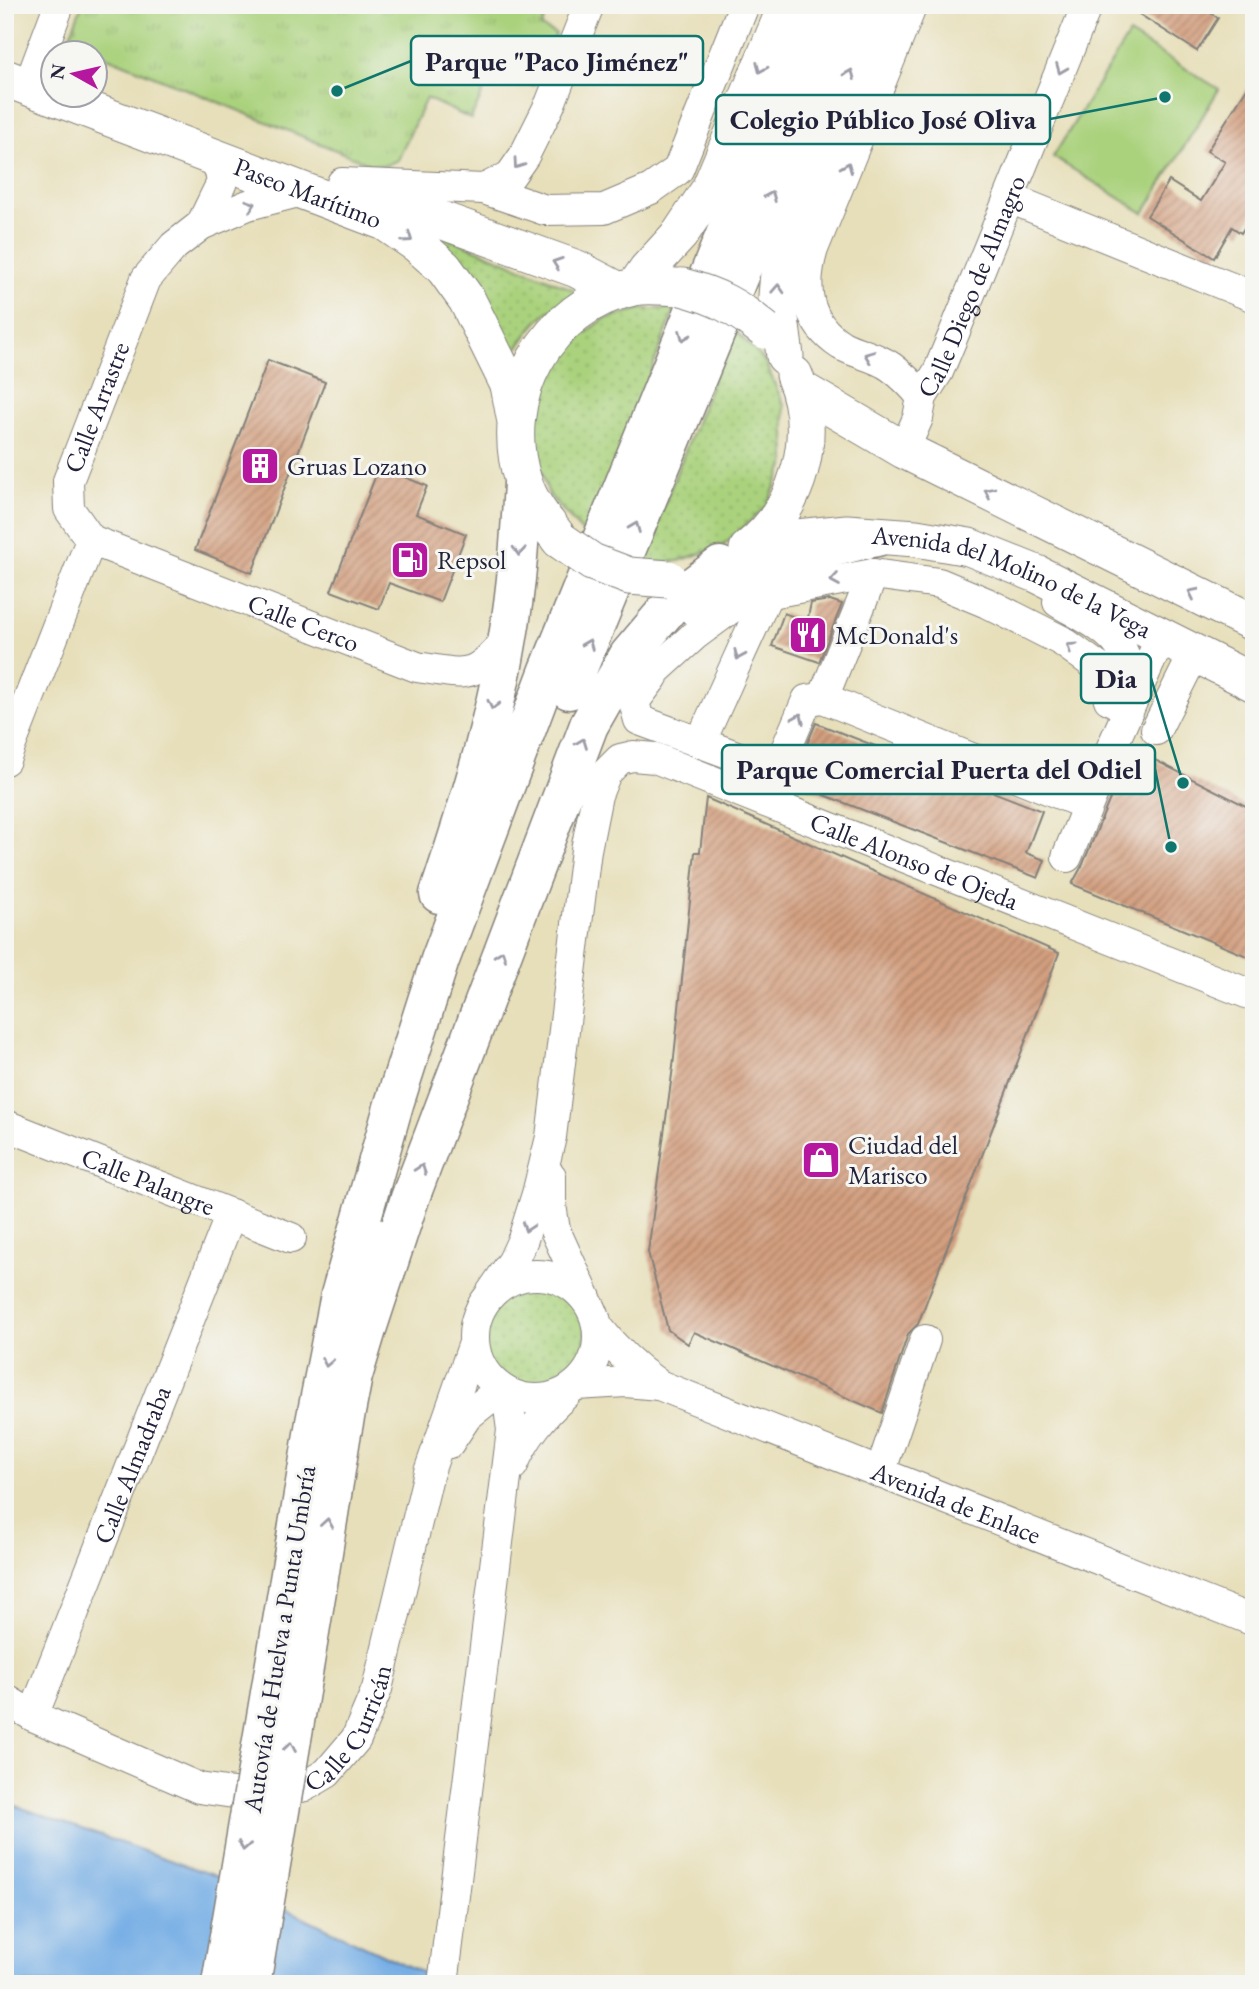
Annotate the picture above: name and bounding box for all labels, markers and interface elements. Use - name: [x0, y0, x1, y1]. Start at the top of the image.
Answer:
- callout: Parque "Paco Jiménez": [411, 36, 703, 85]
- north arrow: [38, 38, 108, 108]
- text: Parque "Paco Jiménez": [425, 43, 689, 79]
- one-way arrow: [755, 61, 769, 73]
- text: N: [44, 62, 71, 81]
- one-way arrow: [1056, 62, 1070, 74]
- one-way arrow: [842, 69, 856, 81]
- callout: Colegio Público José Oliva: [716, 95, 1050, 144]
- text: Colegio Público José Oliva: [730, 101, 1037, 137]
- street label: Paseo Marítimo: [229, 149, 387, 236]
- one-way arrow: [514, 156, 526, 169]
- one-way arrow: [838, 162, 852, 174]
- street label: Calle Diego de Almagro: [909, 170, 1033, 404]
- one-way arrow: [762, 191, 776, 203]
- one-way arrow: [244, 199, 256, 214]
- one-way arrow: [400, 230, 413, 243]
- one-way arrow: [552, 256, 564, 271]
- one-way arrow: [770, 283, 785, 294]
- one-way arrow: [678, 329, 692, 341]
- street label: Calle Arrastre: [56, 337, 137, 478]
- one-way arrow: [863, 351, 875, 365]
- building icon: Gruas Lozano: [239, 445, 281, 487]
- place label: Gruas Lozano: [287, 449, 427, 483]
- one-way arrow: [984, 487, 996, 501]
- street label: Avenida del Molino de la Vega: [869, 518, 1158, 646]
- one-way arrow: [627, 522, 641, 534]
- fuel station icon: Repsol: [389, 539, 431, 581]
- place label: Repsol: [437, 543, 506, 577]
- one-way arrow: [512, 546, 527, 557]
- one-way arrow: [829, 572, 841, 587]
- street label: Calle Cerco: [243, 586, 364, 660]
- one-way arrow: [1188, 587, 1200, 601]
- restaurant icon: McDonald's: [787, 614, 829, 656]
- place label: McDonald's: [835, 618, 958, 652]
- one-way arrow: [580, 638, 594, 650]
- one-way arrow: [1065, 642, 1078, 655]
- one-way arrow: [733, 648, 747, 660]
- callout: Dia: [1081, 654, 1151, 703]
- text: Dia: [1095, 660, 1138, 696]
- one-way arrow: [487, 699, 502, 711]
- one-way arrow: [791, 713, 805, 725]
- one-way arrow: [574, 738, 588, 750]
- callout: Parque Comercial Puerta del Odiel: [722, 745, 1155, 794]
- text: Parque Comercial Puerta del Odiel: [736, 751, 1142, 787]
- street label: Calle Alonso de Ojeda: [805, 804, 1024, 918]
- one-way arrow: [492, 950, 506, 962]
- place label: Ciudad del Marisco: [848, 1128, 958, 1192]
- shop icon: Ciudad del Marisco: [800, 1139, 842, 1181]
- street label: Calle Palangre: [77, 1140, 220, 1223]
- one-way arrow: [413, 1163, 427, 1175]
- one-way arrow: [520, 1221, 535, 1233]
- one-way arrow: [320, 1356, 335, 1368]
- street label: Calle Almadraba: [86, 1380, 179, 1549]
- street label: Avenida de Enlace: [865, 1454, 1046, 1552]
- street label: Autovía de Huelva a Punta Umbría: [235, 1462, 323, 1816]
- one-way arrow: [319, 1517, 334, 1529]
- street label: Calle Curricán: [298, 1661, 399, 1800]
- one-way arrow: [282, 1741, 297, 1753]
- one-way arrow: [237, 1841, 252, 1852]

